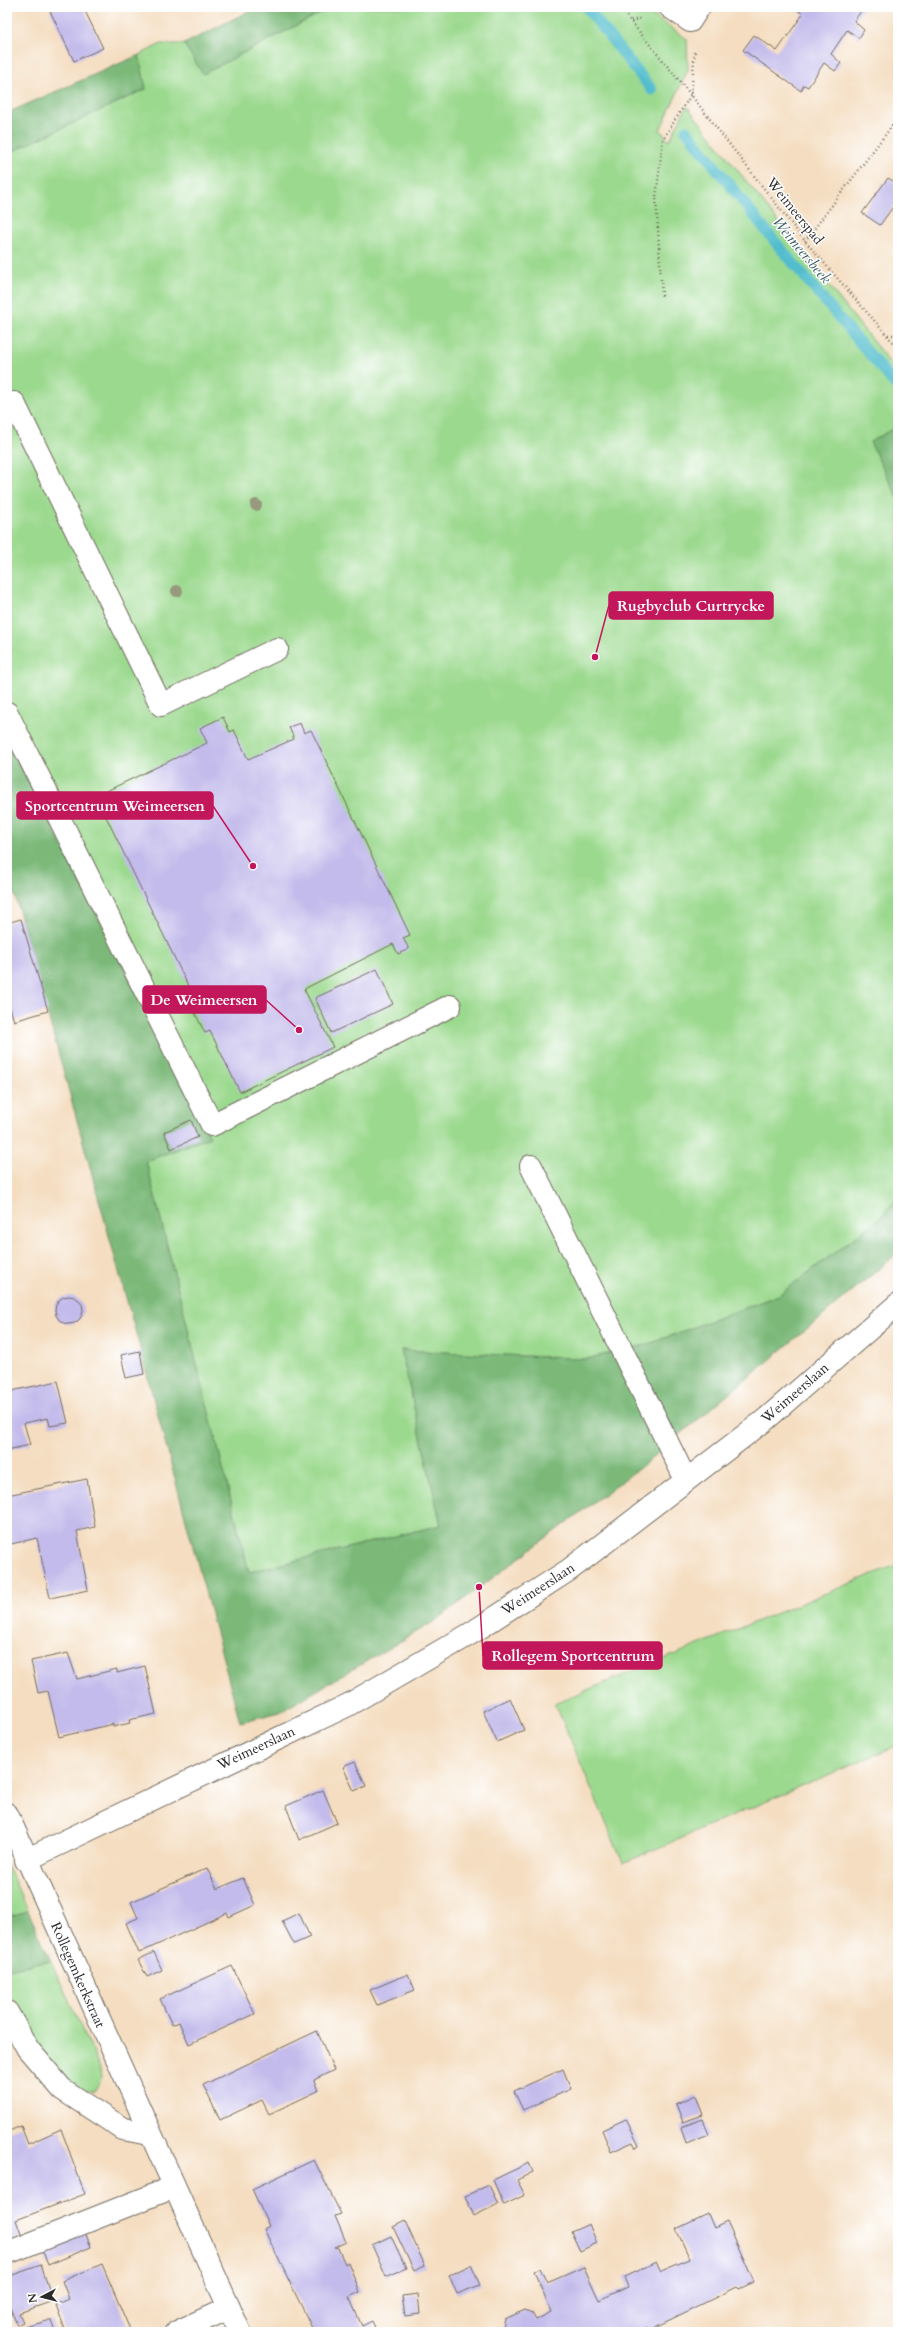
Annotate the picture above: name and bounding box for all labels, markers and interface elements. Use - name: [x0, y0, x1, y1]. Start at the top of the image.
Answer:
- street label: Weimeerspad: [761, 173, 828, 249]
- water label: Weimeersbeek: [768, 212, 836, 288]
- callout: Rugbyclub Curtrycke: [609, 592, 773, 619]
- text: Rugbyclub Curtrycke: [617, 596, 765, 616]
- callout: Sportcentrum Weimeersen: [17, 792, 213, 819]
- text: Sportcentrum Weimeersen: [25, 796, 205, 816]
- callout: De Weimeersen: [143, 986, 266, 1013]
- text: De Weimeersen: [151, 990, 258, 1010]
- street label: Weimeerslaan: [756, 1358, 833, 1428]
- street label: Weimeerslaan: [497, 1558, 578, 1620]
- callout: Rollegem Sportcentrum: [483, 1642, 662, 1669]
- text: Rollegem Sportcentrum: [491, 1646, 655, 1666]
- street label: Weimeerslaan: [213, 1722, 298, 1775]
- street label: Rollegemkerkstraat: [46, 1919, 110, 2031]
- north arrow: [22, 2277, 62, 2317]
- text: N: [24, 2292, 41, 2304]

